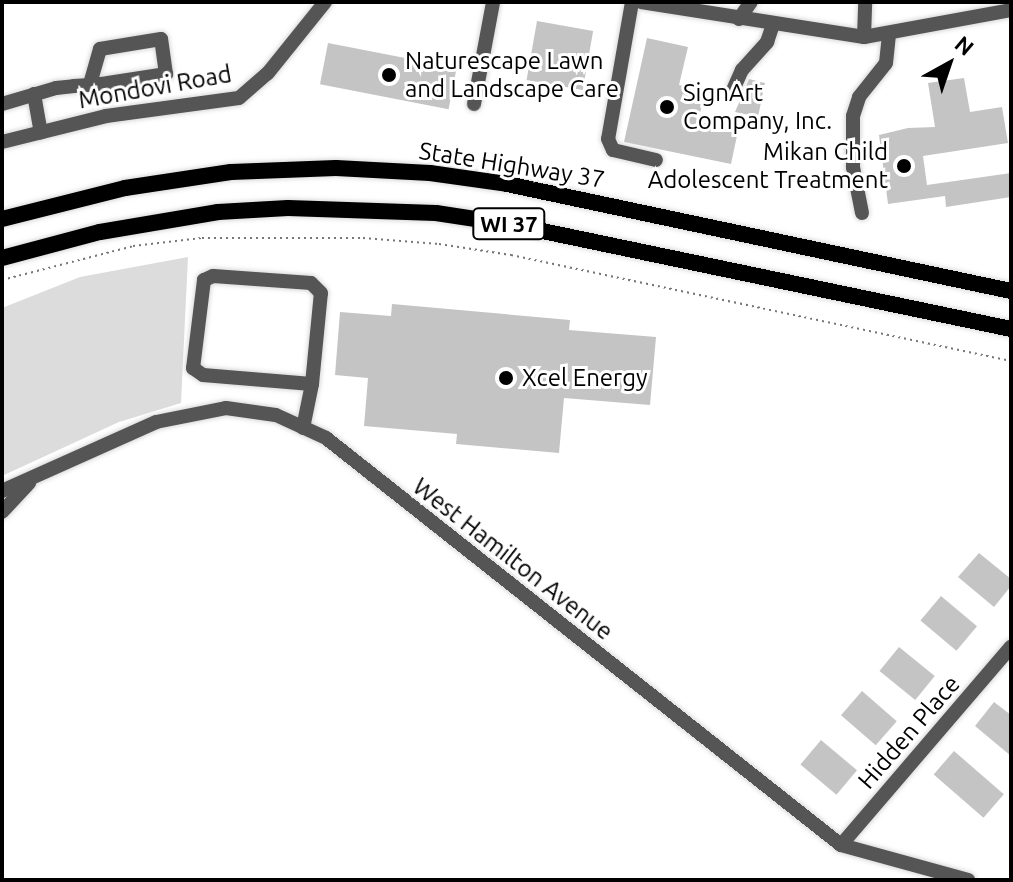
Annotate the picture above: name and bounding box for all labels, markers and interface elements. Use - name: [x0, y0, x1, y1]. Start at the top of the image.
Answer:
- north arrow: [909, 24, 989, 104]
- text: N: [950, 30, 979, 60]
- place label: Naturescape Lawn and Landscape Care: [405, 47, 619, 103]
- street label: Mondovi Road: [76, 59, 234, 115]
- marker: Naturescape Lawn and Landscape Care: [380, 66, 398, 84]
- place label: SignArt Company, Inc.: [683, 79, 832, 135]
- marker: SignArt Company, Inc.: [658, 98, 676, 116]
- street label: State Highway 37: [417, 136, 607, 194]
- place label: Mikan Child Adolescent Treatment: [648, 138, 888, 194]
- marker: Mikan Child Adolescent Treatment: [895, 157, 913, 175]
- road number: WI 37: [471, 206, 547, 242]
- place label: Xcel Energy: [522, 364, 647, 392]
- marker: Xcel Energy: [497, 369, 515, 387]
- street label: West Hamilton Avenue: [407, 472, 619, 646]
- street label: Hidden Place: [852, 670, 966, 794]

